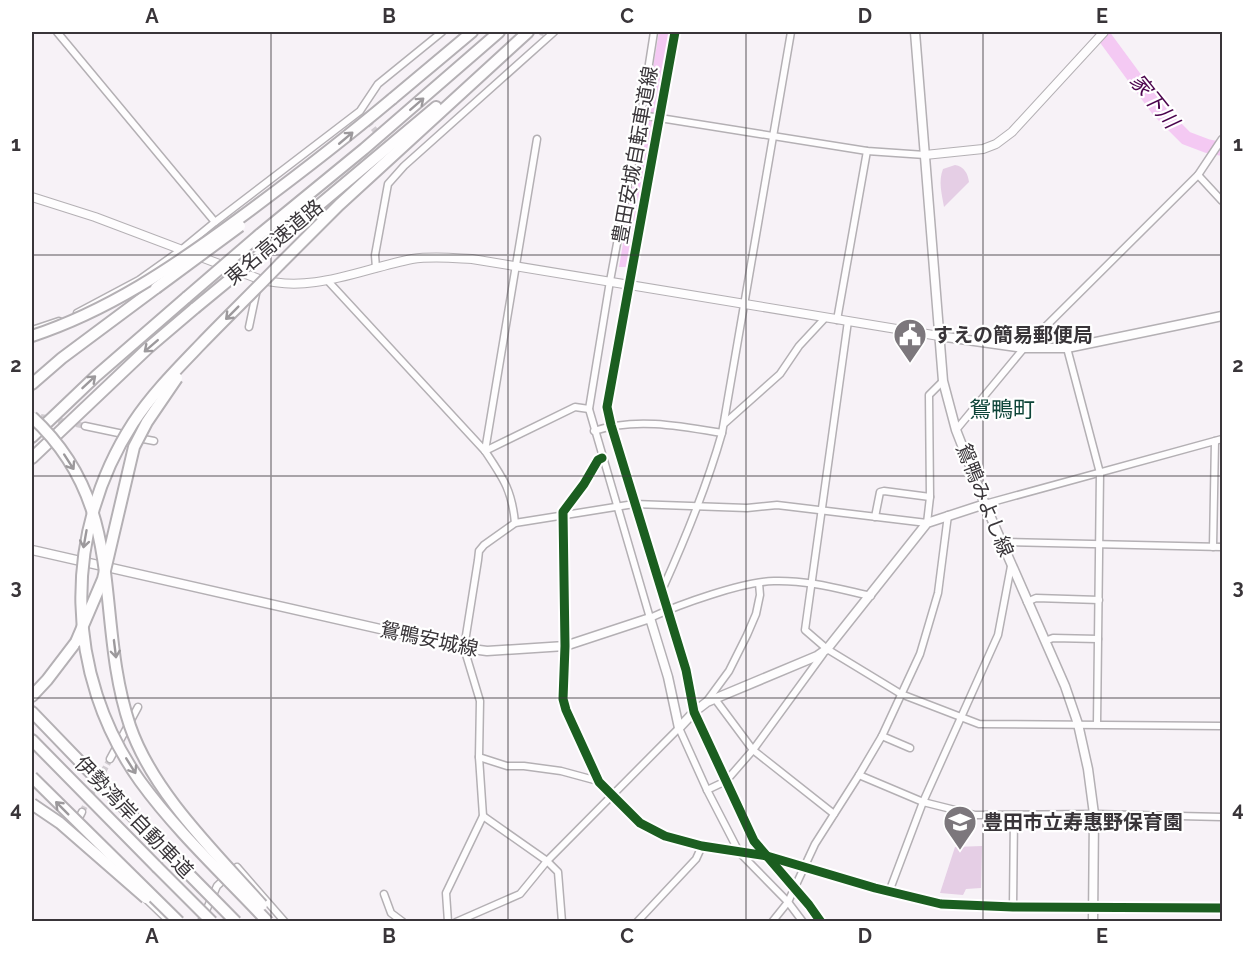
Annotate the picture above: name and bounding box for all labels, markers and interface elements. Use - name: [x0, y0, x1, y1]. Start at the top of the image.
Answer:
- text: A: [145, 4, 159, 28]
- text: B: [382, 4, 396, 28]
- text: C: [620, 4, 634, 28]
- text: D: [858, 4, 872, 28]
- text: E: [1096, 4, 1108, 28]
- street label: 豊田安城自転車道線: [608, 64, 662, 246]
- water label: 家下川: [1125, 68, 1185, 135]
- one-way arrow: [409, 97, 424, 111]
- one-way arrow: [338, 131, 353, 145]
- text: 1: [11, 132, 21, 156]
- text: 1: [1233, 132, 1243, 156]
- street label: 東名高速道路: [220, 194, 328, 290]
- one-way arrow: [224, 306, 239, 321]
- public building icon: すえの簡易郵便局: [892, 317, 928, 364]
- place label: すえの簡易郵便局: [933, 323, 1093, 347]
- one-way arrow: [144, 339, 159, 353]
- text: 2: [10, 353, 22, 377]
- text: 2: [1232, 353, 1244, 377]
- one-way arrow: [81, 376, 96, 390]
- district label: 鴛鴨町: [969, 396, 1035, 422]
- street label: 鴛鴨みよし線: [951, 440, 1019, 560]
- one-way arrow: [63, 453, 75, 470]
- one-way arrow: [80, 529, 91, 548]
- text: 3: [10, 575, 22, 599]
- text: 3: [1232, 575, 1244, 599]
- street label: 鴛鴨安城線: [378, 617, 480, 661]
- one-way arrow: [110, 639, 121, 659]
- street label: 伊勢湾岸自動車道: [70, 751, 198, 883]
- one-way arrow: [126, 757, 138, 774]
- text: 4: [10, 797, 22, 821]
- text: 4: [1232, 797, 1244, 821]
- one-way arrow: [54, 800, 69, 815]
- school or university icon: 豊田市立寿惠野保育園: [942, 804, 978, 851]
- place label: 豊田市立寿惠野保育園: [983, 810, 1183, 834]
- text: A: [145, 924, 159, 948]
- text: B: [382, 924, 396, 948]
- text: C: [620, 924, 634, 948]
- text: D: [858, 924, 872, 948]
- text: E: [1096, 924, 1108, 948]

